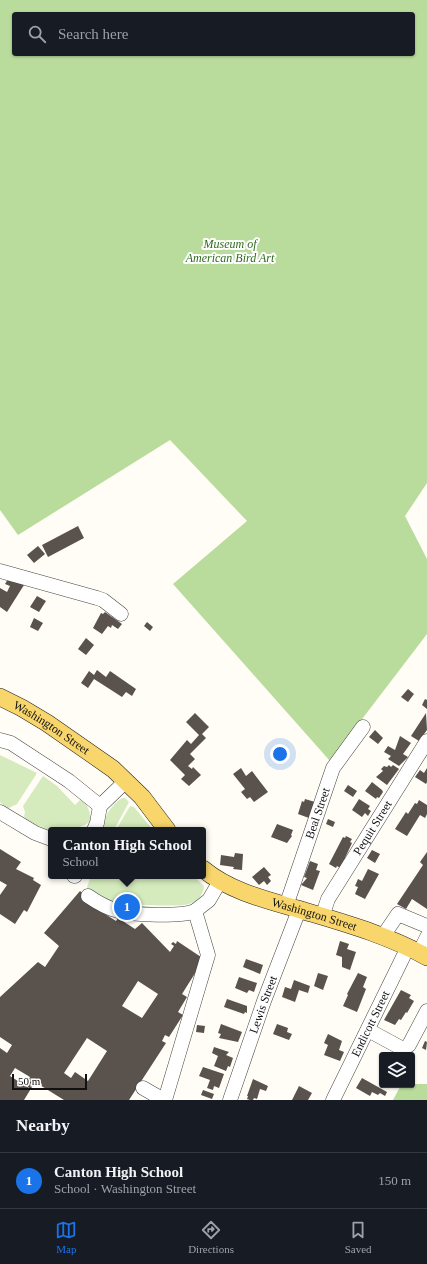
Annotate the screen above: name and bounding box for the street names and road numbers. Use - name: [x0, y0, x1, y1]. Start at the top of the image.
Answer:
- street label: Washington Street: [11, 698, 93, 758]
- street label: Beal Street: [302, 785, 333, 841]
- street label: Pequit Street: [350, 797, 395, 858]
- street label: Washington Street: [270, 895, 359, 934]
- street label: Lewis Street: [246, 973, 280, 1035]
- street label: Endicott Street: [348, 988, 393, 1059]

